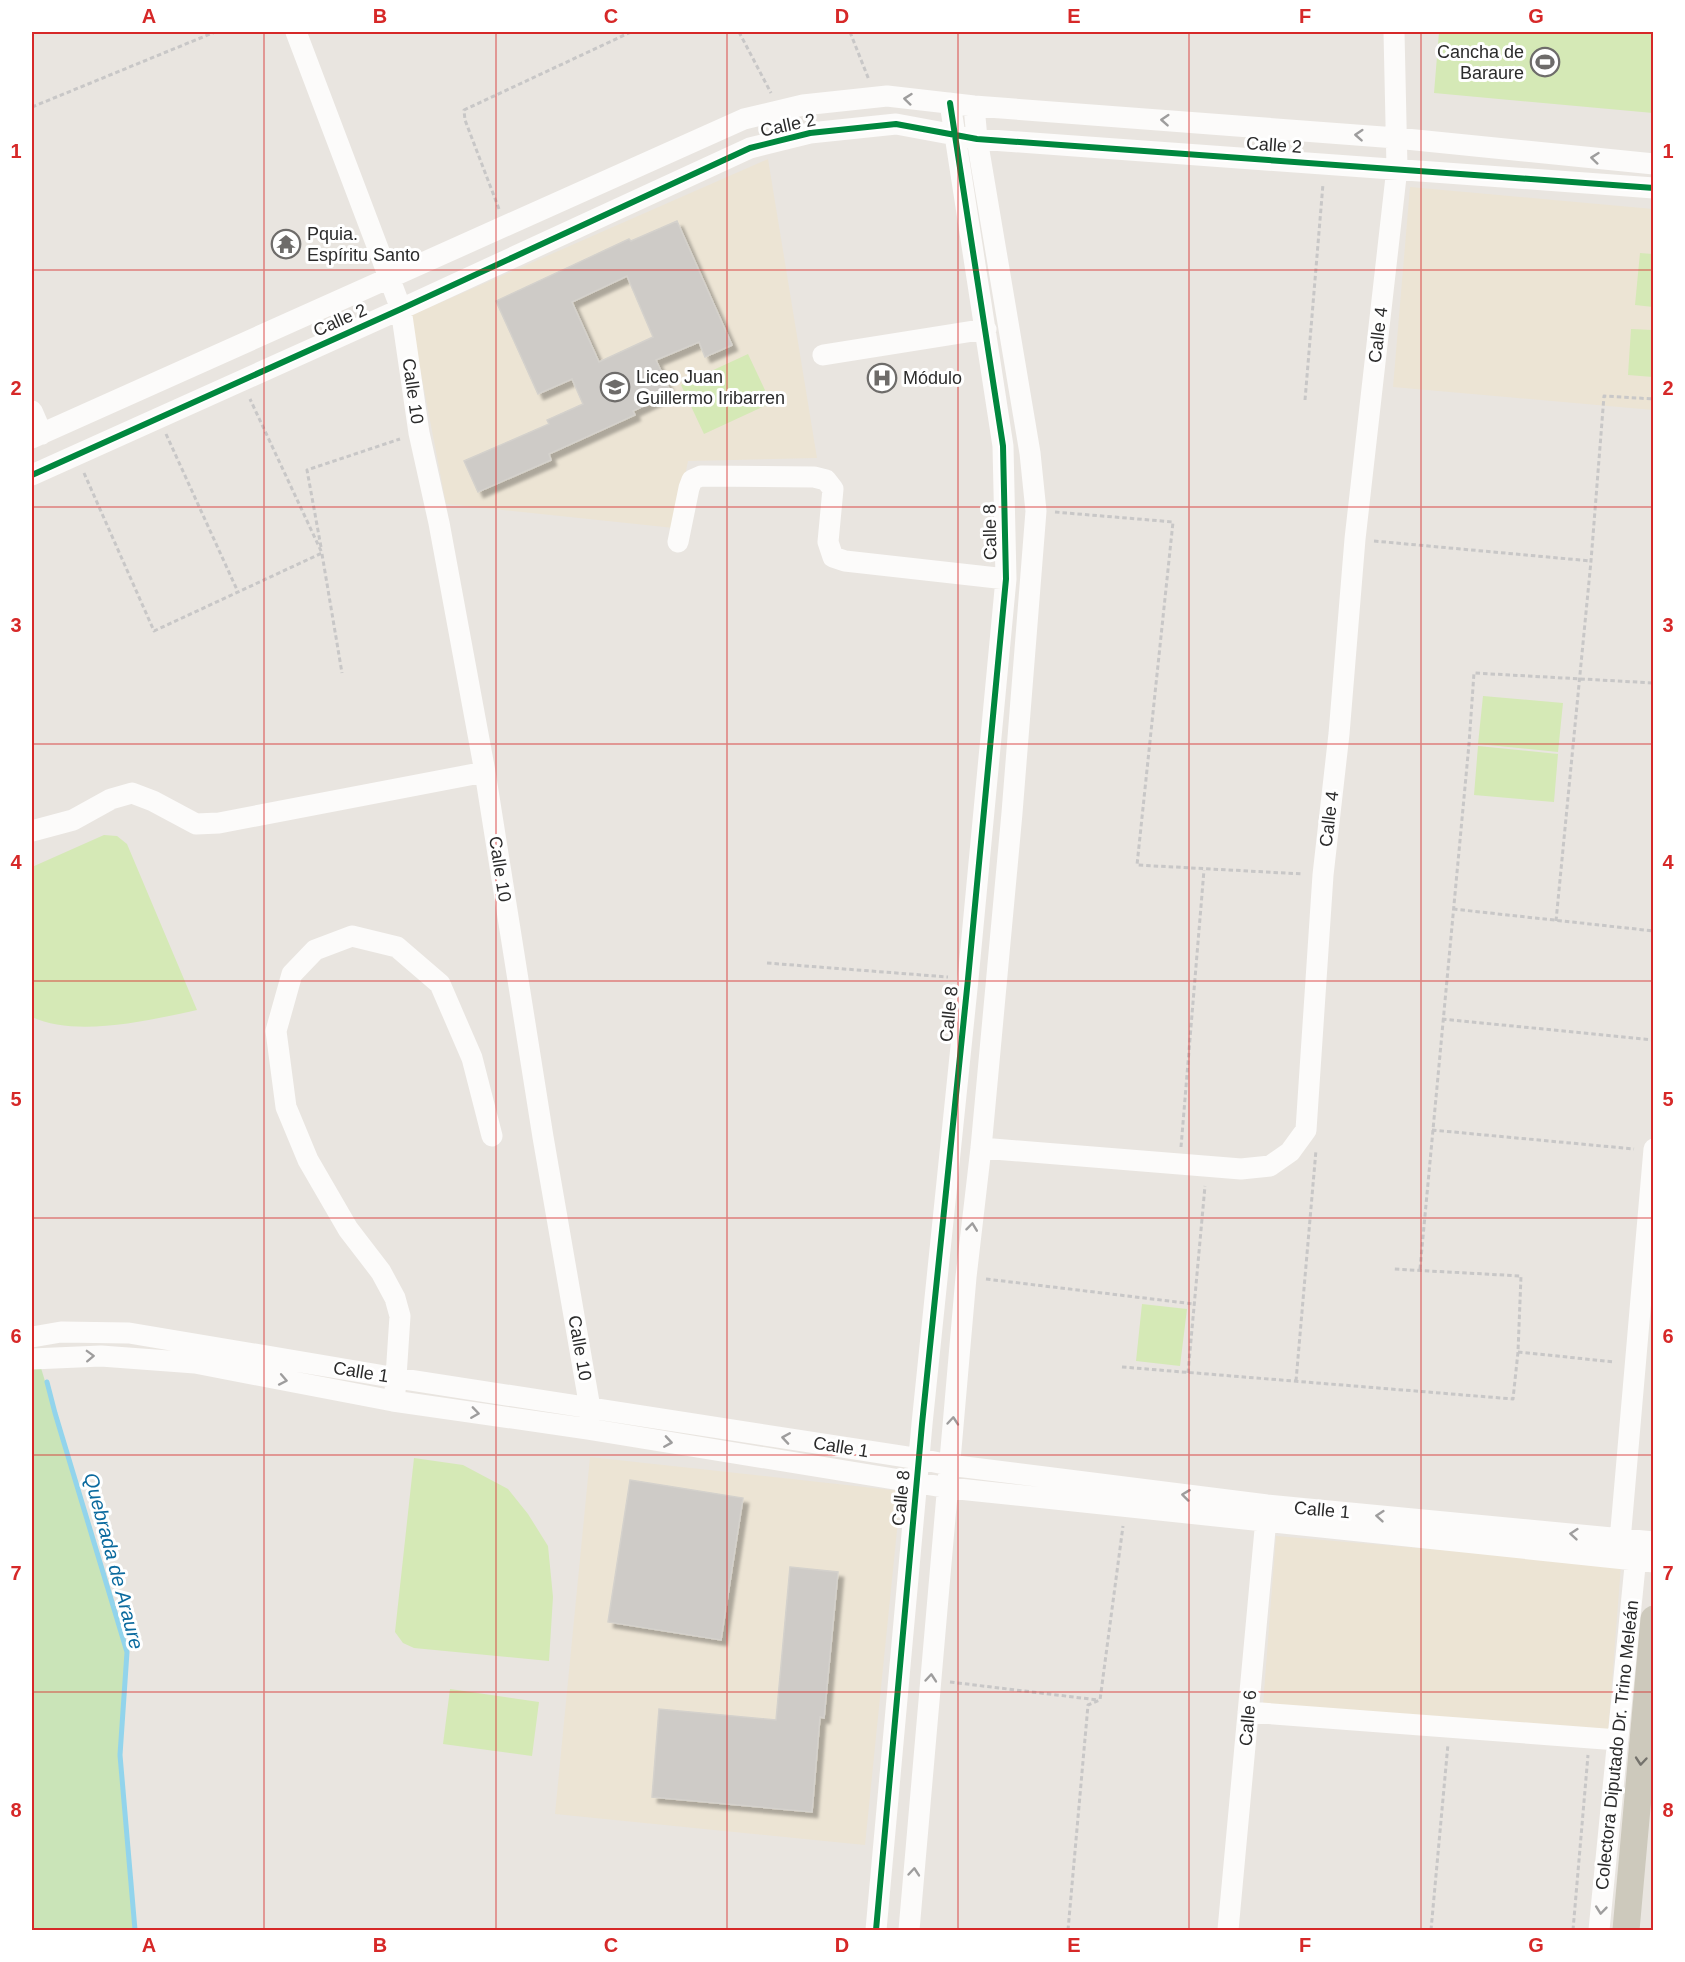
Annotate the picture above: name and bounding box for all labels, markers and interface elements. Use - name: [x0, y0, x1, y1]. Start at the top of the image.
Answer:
- text: A: [142, 5, 156, 27]
- text: B: [373, 5, 387, 27]
- text: C: [604, 5, 618, 27]
- text: D: [835, 5, 849, 27]
- text: E: [1067, 5, 1081, 27]
- text: F: [1299, 5, 1311, 27]
- text: G: [1528, 5, 1544, 27]
- place label: Cancha de Baraure: [1437, 42, 1524, 83]
- sports icon: Cancha de Baraure: [1529, 46, 1561, 78]
- one-way arrow: [903, 93, 912, 106]
- street label: Calle 2: [759, 109, 817, 141]
- one-way arrow: [1160, 114, 1169, 127]
- one-way arrow: [1355, 129, 1364, 142]
- street label: Calle 2: [1245, 133, 1303, 157]
- text: 1: [10, 140, 22, 162]
- text: 1: [1662, 140, 1674, 162]
- one-way arrow: [1591, 152, 1600, 165]
- place label: Pquia. Espíritu Santo: [307, 224, 420, 265]
- temple icon: Pquia. Espíritu Santo: [270, 228, 302, 260]
- street label: Calle 2: [310, 299, 370, 341]
- street label: Calle 4: [1365, 306, 1391, 364]
- street label: Calle 10: [399, 357, 427, 425]
- hospital icon: Módulo: [866, 362, 898, 394]
- place label: Liceo Juan Guillermo Iribarren: [636, 367, 785, 408]
- place label: Módulo: [903, 368, 962, 388]
- school or university icon: Liceo Juan Guillermo Iribarren: [599, 371, 631, 403]
- text: 2: [10, 377, 22, 399]
- text: 2: [1662, 377, 1674, 399]
- street label: Calle 8: [980, 504, 1000, 560]
- text: 3: [10, 614, 22, 636]
- text: 3: [1662, 614, 1674, 636]
- street label: Calle 4: [1316, 790, 1342, 848]
- street label: Calle 10: [485, 835, 515, 903]
- text: 4: [10, 851, 22, 873]
- text: 4: [1662, 851, 1674, 873]
- street label: Calle 8: [936, 985, 962, 1043]
- text: 5: [10, 1088, 22, 1110]
- text: 5: [1662, 1088, 1674, 1110]
- one-way arrow: [965, 1222, 978, 1231]
- street label: Calle 10: [564, 1314, 596, 1382]
- text: 6: [10, 1325, 22, 1347]
- text: 6: [1662, 1325, 1674, 1347]
- one-way arrow: [85, 1350, 94, 1362]
- street label: Calle 1: [332, 1358, 390, 1386]
- one-way arrow: [278, 1373, 288, 1386]
- one-way arrow: [470, 1406, 480, 1418]
- one-way arrow: [946, 1416, 959, 1426]
- one-way arrow: [781, 1432, 791, 1445]
- street label: Calle 1: [812, 1433, 870, 1461]
- one-way arrow: [662, 1435, 672, 1448]
- street label: Calle 8: [888, 1469, 914, 1527]
- water label: Quebrada de Araure: [80, 1470, 148, 1652]
- one-way arrow: [1182, 1489, 1191, 1502]
- street label: Calle 1: [1293, 1498, 1351, 1522]
- one-way arrow: [1376, 1510, 1385, 1523]
- one-way arrow: [1570, 1528, 1579, 1541]
- text: 7: [10, 1562, 22, 1584]
- text: 7: [1662, 1562, 1674, 1584]
- street label: Colectora Diputado Dr. Trino Meleán: [1592, 1599, 1642, 1891]
- one-way arrow: [924, 1673, 937, 1682]
- street label: Calle 6: [1236, 1689, 1260, 1747]
- one-way arrow: [1635, 1756, 1648, 1765]
- text: 8: [10, 1799, 22, 1821]
- text: 8: [1662, 1799, 1674, 1821]
- one-way arrow: [907, 1868, 920, 1877]
- one-way arrow: [1595, 1906, 1608, 1915]
- text: A: [142, 1934, 156, 1956]
- text: B: [373, 1934, 387, 1956]
- text: C: [604, 1934, 618, 1956]
- text: D: [835, 1934, 849, 1956]
- text: E: [1067, 1934, 1081, 1956]
- text: F: [1299, 1934, 1311, 1956]
- text: G: [1528, 1934, 1544, 1956]

